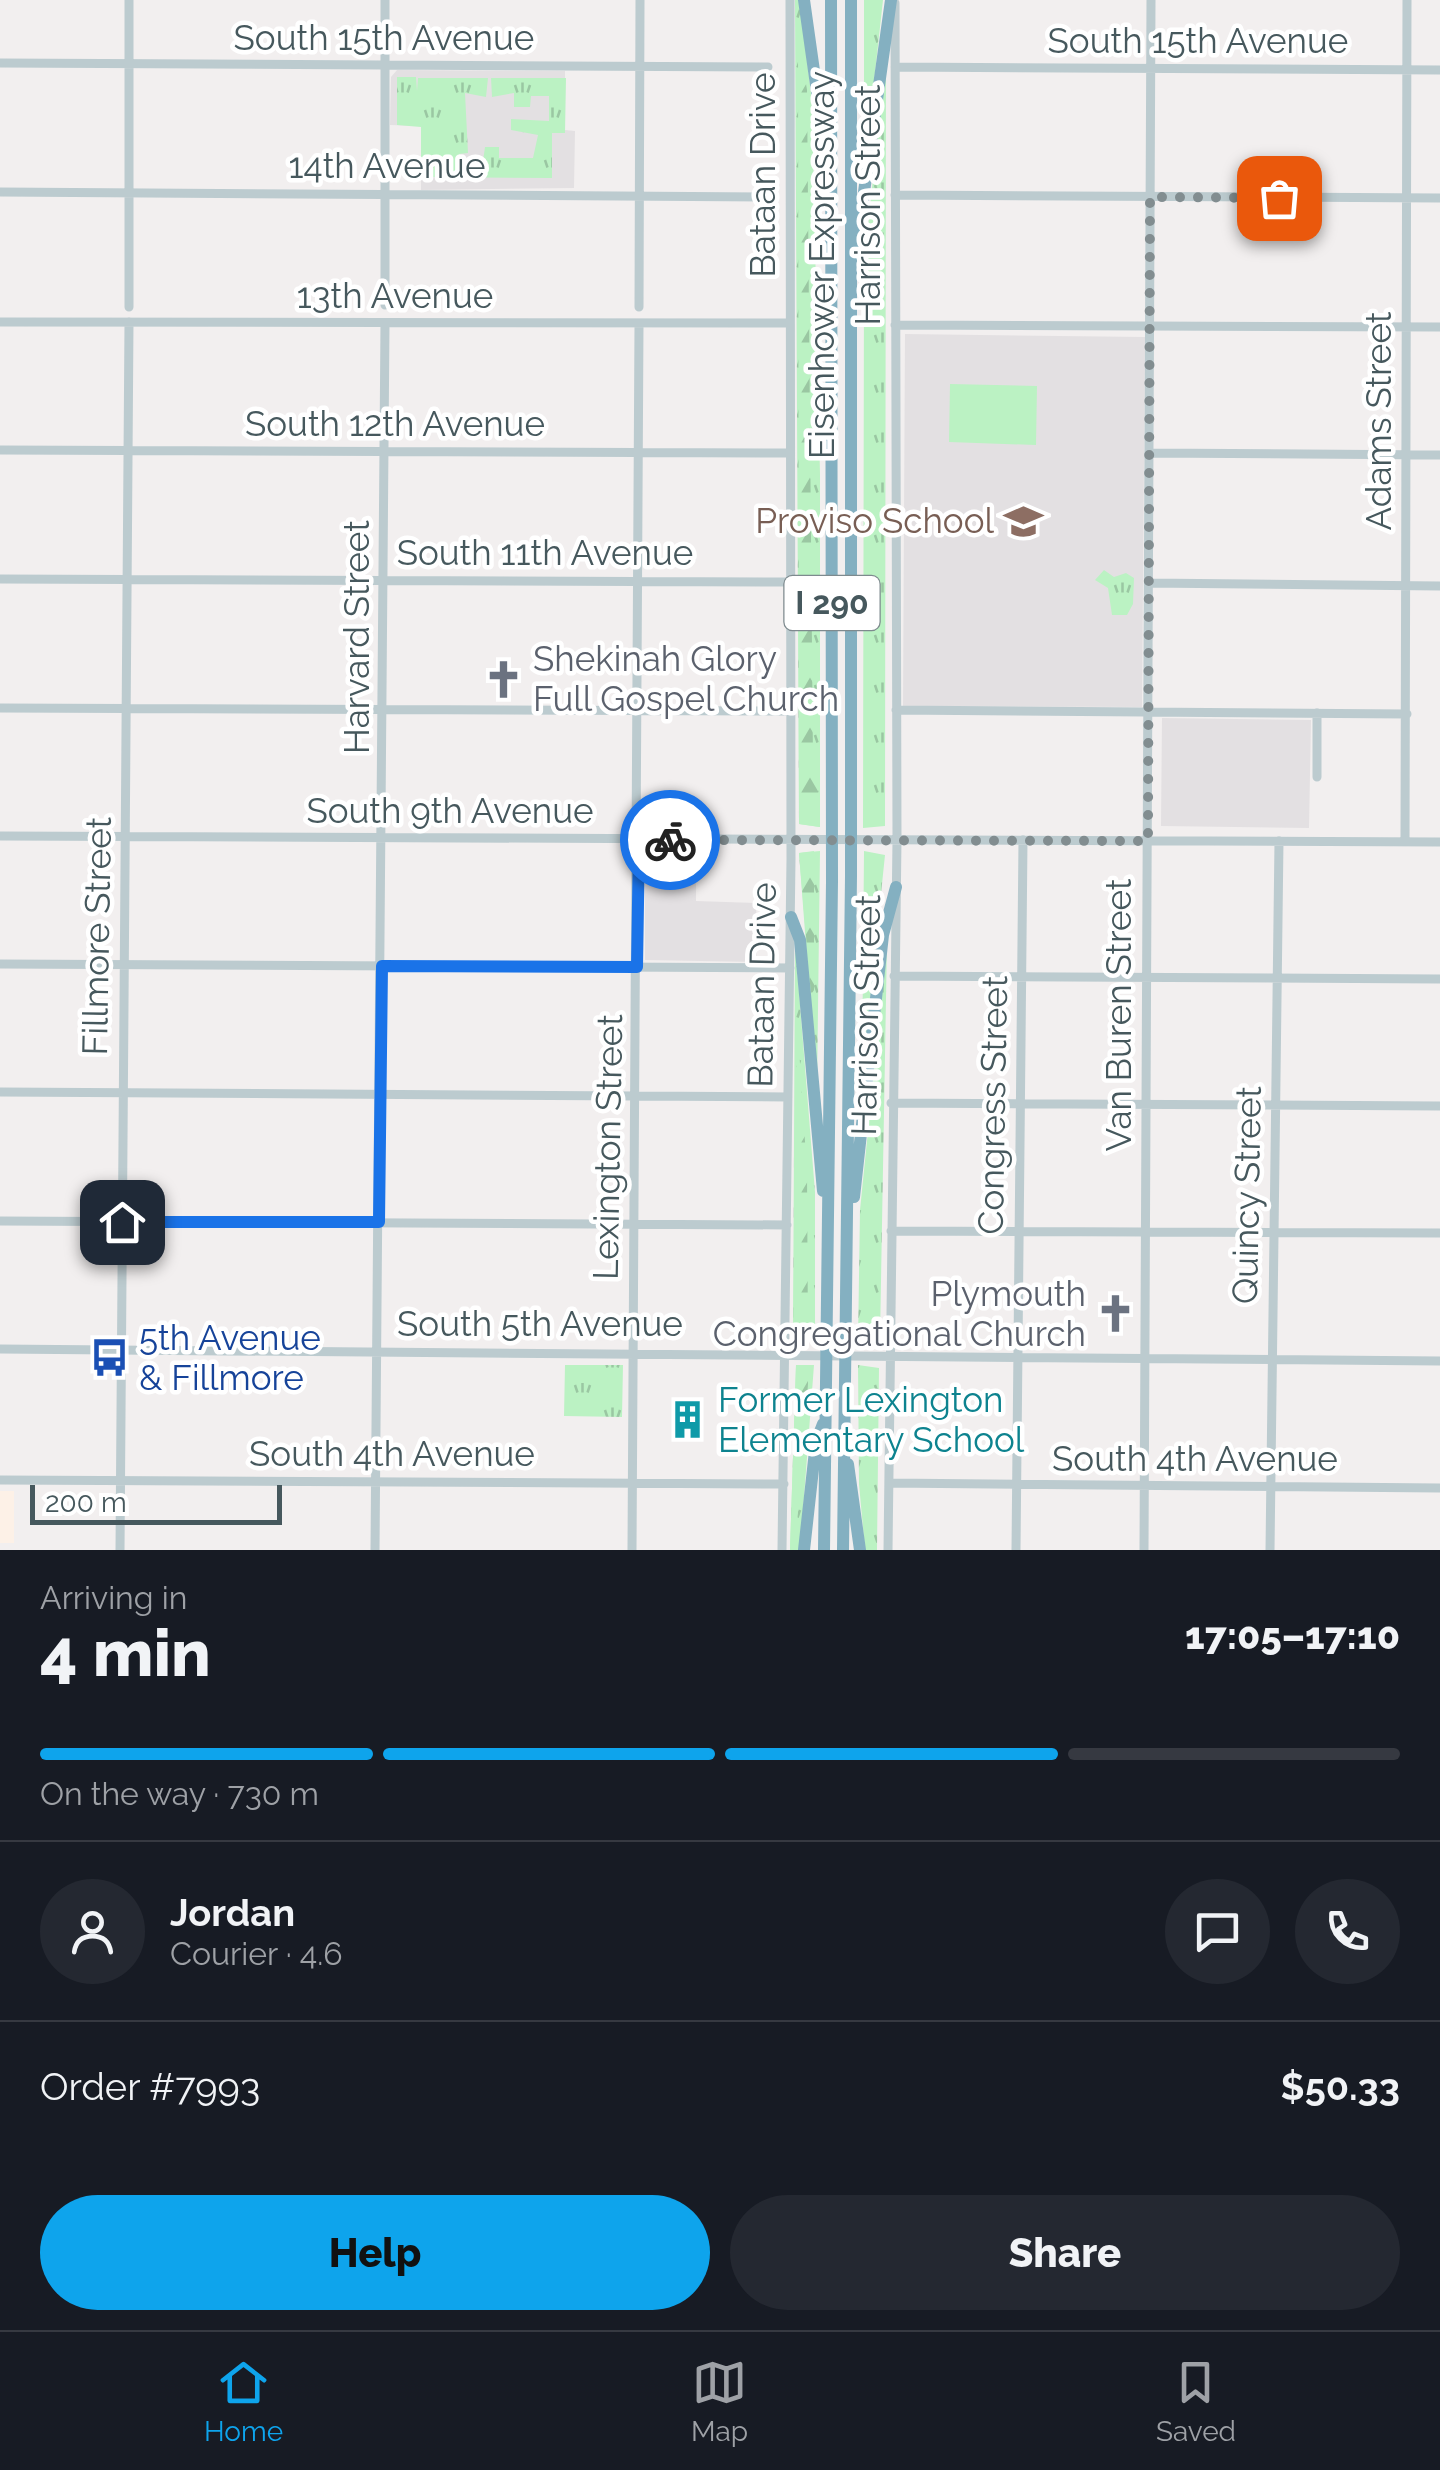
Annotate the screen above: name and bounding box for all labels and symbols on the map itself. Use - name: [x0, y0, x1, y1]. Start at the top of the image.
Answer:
- street label: South 15th Avenue: [234, 17, 534, 58]
- street label: South 15th Avenue: [1048, 20, 1348, 61]
- street label: Eisenhower Expressway: [801, 71, 842, 459]
- street label: Bataan Drive: [742, 73, 783, 277]
- street label: Harrison Street: [847, 84, 888, 326]
- street label: 14th Avenue: [289, 145, 485, 186]
- pin: [1237, 156, 1322, 241]
- street label: 13th Avenue: [297, 275, 493, 316]
- street label: Adams Street: [1358, 311, 1399, 531]
- street label: South 12th Avenue: [245, 403, 545, 444]
- place label: Proviso School: [755, 500, 994, 541]
- school or university icon: Proviso School: [1003, 500, 1045, 542]
- street label: Harvard Street: [336, 520, 377, 754]
- street label: South 11th Avenue: [397, 532, 693, 573]
- road number: I 290: [784, 576, 880, 630]
- place label: Shekinah Glory Full Gospel Church: [533, 638, 839, 719]
- church icon: Shekinah Glory Full Gospel Church: [482, 658, 524, 700]
- street label: South 9th Avenue: [306, 790, 594, 831]
- courier: [620, 790, 720, 890]
- street label: Fillmore Street: [74, 816, 119, 1056]
- street label: Van Buren Street: [1098, 878, 1139, 1152]
- street label: Bataan Drive: [739, 882, 784, 1088]
- street label: Harrison Street: [843, 894, 888, 1136]
- street label: Congress Street: [970, 975, 1015, 1235]
- street label: Lexington Street: [585, 1013, 630, 1280]
- street label: Quincy Street: [1224, 1085, 1269, 1304]
- pin: [80, 1180, 165, 1265]
- place label: Plymouth Congregational Church: [713, 1273, 1086, 1354]
- church icon: Plymouth Congregational Church: [1095, 1293, 1137, 1335]
- street label: South 5th Avenue: [397, 1303, 683, 1344]
- place label: 5th Avenue & Fillmore: [139, 1317, 321, 1398]
- bus stop icon: 5th Avenue & Fillmore: [88, 1337, 130, 1379]
- place label: Former Lexington Elementary School: [718, 1379, 1025, 1460]
- building icon: Former Lexington Elementary School: [667, 1399, 709, 1441]
- street label: South 4th Avenue: [249, 1433, 535, 1474]
- street label: South 4th Avenue: [1052, 1438, 1338, 1479]
- scale bar: [30, 1480, 282, 1524]

